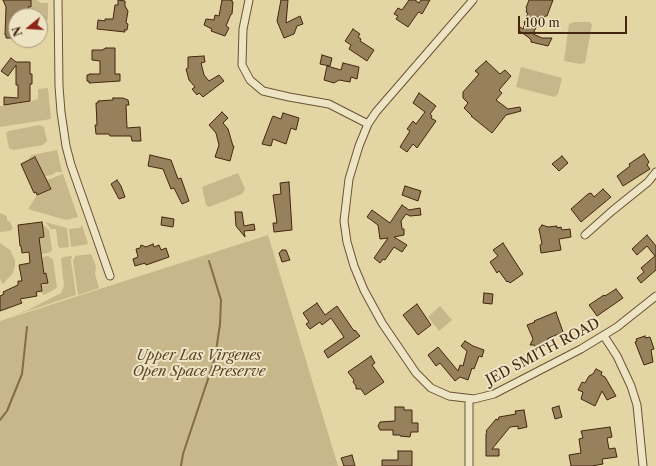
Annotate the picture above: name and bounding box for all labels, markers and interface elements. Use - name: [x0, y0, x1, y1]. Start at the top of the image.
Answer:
- north arrow: [8, 8, 48, 48]
- scale bar: [520, 8, 629, 34]
- text: 100 m: [525, 15, 560, 30]
- text: N: [9, 25, 26, 38]
- street label: JED SMITH ROAD: [483, 315, 603, 389]
- park label: Upper Las Virgenes Open Space Preserve: [132, 348, 266, 380]

